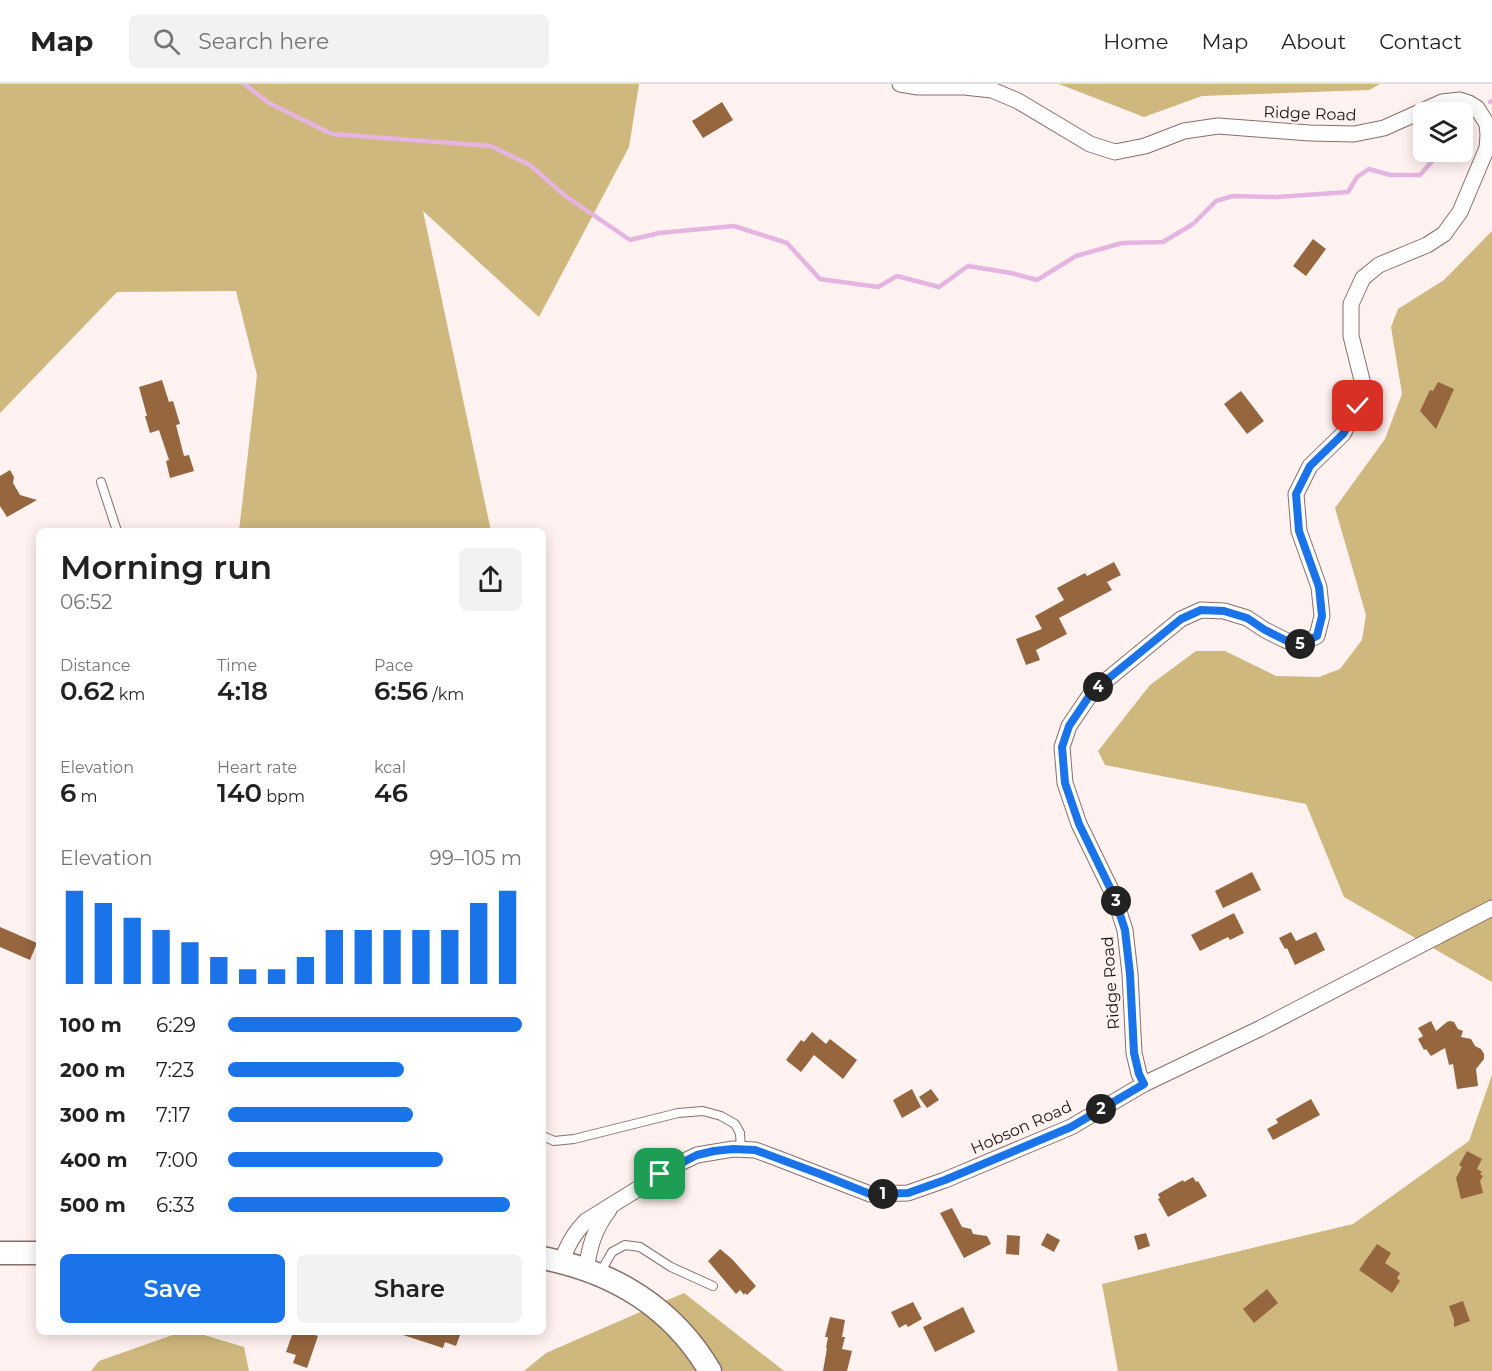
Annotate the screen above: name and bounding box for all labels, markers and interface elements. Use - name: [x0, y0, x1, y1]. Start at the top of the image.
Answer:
- search box: [129, 14, 549, 68]
- text: Map: [30, 24, 93, 58]
- icon: search: [150, 25, 183, 58]
- text: Search here: [198, 28, 329, 55]
- text: Home: [1103, 29, 1168, 54]
- text: Map: [1201, 29, 1248, 54]
- text: About: [1281, 29, 1346, 54]
- text: Contact: [1379, 29, 1462, 54]
- street label: Ridge Road: [1263, 102, 1357, 125]
- map controls: [1413, 102, 1473, 162]
- button: layers: [1413, 102, 1473, 162]
- pin: [1332, 380, 1383, 431]
- icon: check: [1341, 389, 1374, 422]
- text: Morning run: [60, 547, 272, 587]
- button: share: [459, 548, 522, 611]
- text: 06:52: [60, 590, 112, 614]
- pin: 5: [1285, 629, 1315, 659]
- text: 5: [1295, 634, 1305, 653]
- text: Distance: [60, 656, 130, 675]
- text: Time: [217, 656, 257, 675]
- text: Pace: [374, 656, 413, 675]
- pin: 4: [1083, 672, 1113, 702]
- text: 0.62: [60, 675, 115, 707]
- text: 4:18: [217, 675, 268, 707]
- text: 6:56: [374, 675, 428, 707]
- text: 4: [1092, 677, 1104, 696]
- text: km: [115, 685, 145, 704]
- text: /km: [428, 685, 464, 704]
- text: Elevation: [60, 758, 134, 777]
- text: Heart rate: [217, 758, 297, 777]
- text: kcal: [374, 758, 406, 777]
- text: 6: [60, 777, 76, 809]
- text: 140: [217, 777, 262, 809]
- text: 46: [374, 777, 408, 809]
- text: m: [76, 787, 97, 806]
- text: bpm: [262, 787, 305, 806]
- text: Elevation: [60, 846, 152, 870]
- text: 99–105 m: [430, 846, 522, 870]
- pin: 3: [1101, 886, 1131, 916]
- text: 3: [1111, 891, 1121, 910]
- street label: Ridge Road: [1098, 936, 1123, 1030]
- text: 100 m: [60, 1013, 122, 1037]
- text: 6:29: [156, 1013, 196, 1037]
- text: 200 m: [60, 1058, 126, 1082]
- text: 7:23: [156, 1058, 194, 1082]
- pin: 2: [1086, 1094, 1116, 1124]
- street label: Hobson Road: [968, 1097, 1075, 1158]
- text: 2: [1096, 1099, 1106, 1118]
- text: 300 m: [60, 1103, 126, 1127]
- text: 7:17: [156, 1103, 191, 1127]
- text: 400 m: [60, 1148, 128, 1172]
- text: 7:00: [156, 1148, 198, 1172]
- pin: [634, 1148, 685, 1199]
- icon: arrive: [643, 1157, 676, 1190]
- pin: 1: [868, 1179, 898, 1209]
- text: 1: [880, 1184, 886, 1203]
- text: 500 m: [60, 1193, 126, 1217]
- text: 6:33: [156, 1193, 195, 1217]
- button: Save: [60, 1254, 285, 1323]
- button: Share: [297, 1254, 522, 1323]

